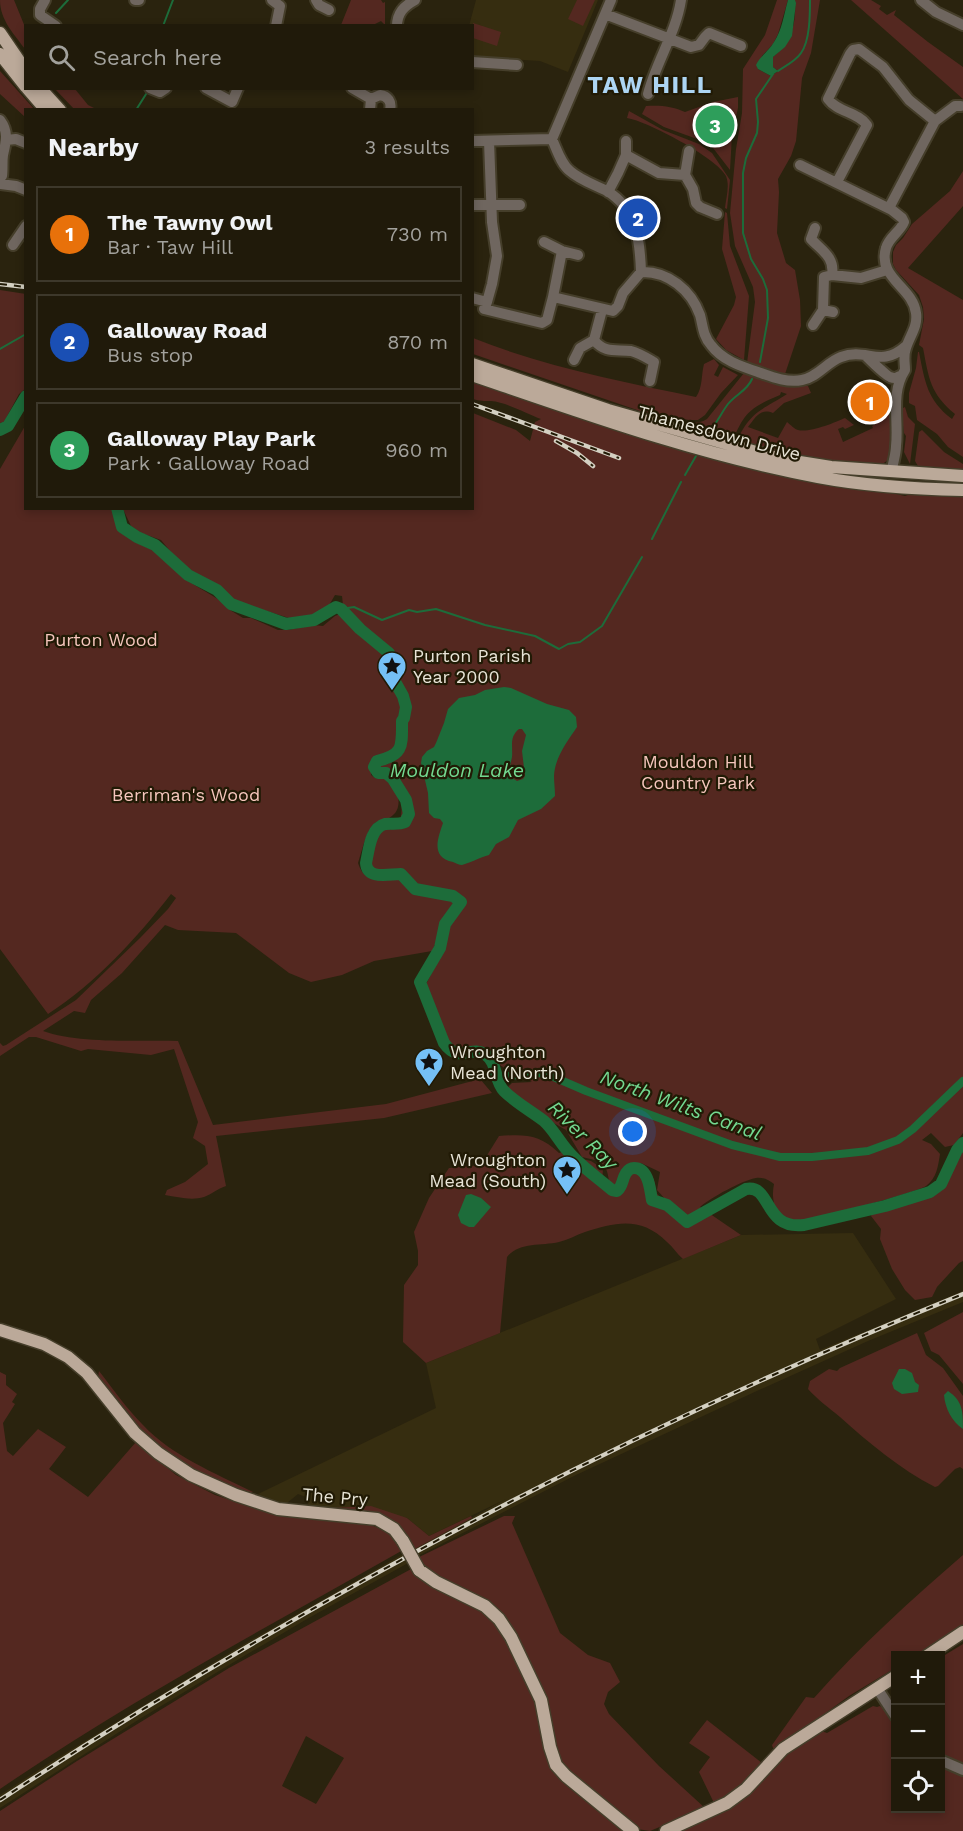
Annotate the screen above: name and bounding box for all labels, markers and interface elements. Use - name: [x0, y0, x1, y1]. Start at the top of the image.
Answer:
- search box: [24, 24, 474, 90]
- icon: search: [45, 41, 78, 74]
- text: Search here: [93, 45, 222, 70]
- district label: TAW HILL: [587, 71, 713, 99]
- pin: 3: [696, 102, 734, 148]
- text: Nearby: [48, 132, 139, 162]
- text: 3 results: [365, 135, 450, 159]
- pin: 2: [618, 196, 658, 240]
- text: The Tawny Owl: [107, 210, 273, 235]
- text: 1: [65, 222, 74, 246]
- text: 730 m: [387, 222, 448, 246]
- text: Bar · Taw Hill: [107, 235, 233, 259]
- text: Galloway Road: [107, 318, 267, 343]
- text: 2: [64, 330, 75, 354]
- text: 870 m: [387, 330, 448, 354]
- text: Bus stop: [107, 343, 193, 367]
- pin: 1: [850, 380, 890, 424]
- street label: Thamesdown Drive: [635, 401, 803, 464]
- text: Galloway Play Park: [107, 426, 316, 451]
- text: 3: [64, 438, 75, 462]
- text: 960 m: [385, 438, 448, 462]
- text: Park · Galloway Road: [107, 451, 310, 475]
- park label: Purton Wood: [44, 629, 158, 650]
- place label: Purton Parish Year 2000: [413, 645, 531, 687]
- place icon: Purton Parish Year 2000: [376, 650, 408, 692]
- park label: Mouldon Hill Country Park: [641, 751, 755, 793]
- water label: Mouldon Lake: [390, 758, 524, 782]
- park label: Berriman's Wood: [112, 784, 260, 805]
- place label: Wroughton Mead (North): [450, 1041, 564, 1083]
- place icon: Wroughton Mead (North): [413, 1046, 445, 1088]
- water label: North Wilts Canal: [597, 1065, 765, 1145]
- water label: River Ray: [543, 1095, 624, 1176]
- your location: [618, 1117, 647, 1146]
- place label: Wroughton Mead (South): [429, 1149, 546, 1191]
- place icon: Wroughton Mead (South): [551, 1154, 583, 1196]
- street label: The Pry: [301, 1483, 369, 1510]
- map controls: [891, 1651, 945, 1813]
- button: +: [891, 1651, 945, 1705]
- button: −: [891, 1705, 945, 1759]
- button: locate: [891, 1759, 945, 1813]

